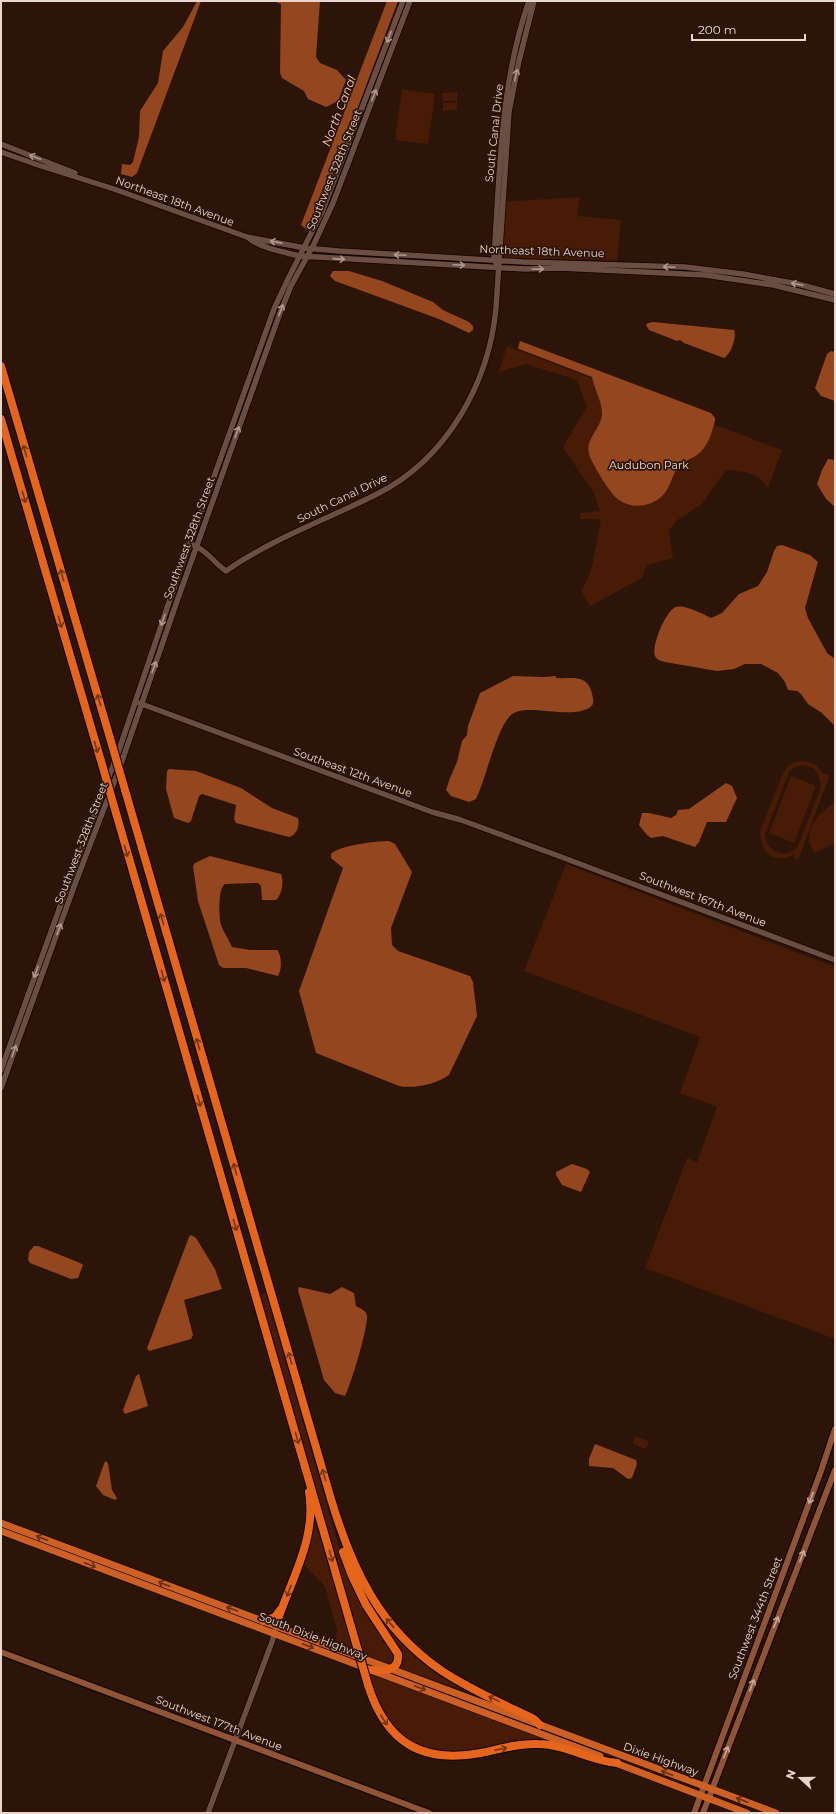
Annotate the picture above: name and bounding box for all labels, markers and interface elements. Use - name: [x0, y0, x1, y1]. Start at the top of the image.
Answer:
- scale bar: [692, 16, 805, 42]
- text: 200 m: [698, 22, 737, 37]
- one-way arrow: [385, 31, 393, 43]
- one-way arrow: [513, 69, 520, 82]
- water label: North Canal: [318, 73, 359, 148]
- street label: South Canal Drive: [482, 83, 506, 183]
- one-way arrow: [371, 89, 379, 101]
- street label: Southwest 328th Street: [303, 107, 365, 233]
- one-way arrow: [30, 153, 42, 161]
- street label: Northeast 18th Avenue: [114, 173, 237, 229]
- one-way arrow: [270, 238, 283, 246]
- street label: Northeast 18th Avenue: [479, 242, 605, 260]
- one-way arrow: [394, 251, 407, 258]
- one-way arrow: [332, 255, 345, 262]
- one-way arrow: [452, 262, 465, 269]
- one-way arrow: [663, 263, 676, 270]
- one-way arrow: [531, 265, 544, 273]
- one-way arrow: [791, 280, 804, 288]
- one-way arrow: [277, 304, 285, 316]
- one-way arrow: [234, 426, 241, 439]
- one-way arrow: [21, 444, 28, 457]
- park label: Audubon Park: [609, 458, 689, 472]
- street label: South Canal Drive: [295, 470, 390, 526]
- street label: Southwest 328th Street: [160, 474, 218, 601]
- one-way arrow: [21, 490, 28, 503]
- one-way arrow: [58, 569, 65, 582]
- one-way arrow: [159, 614, 167, 626]
- one-way arrow: [57, 615, 64, 628]
- one-way arrow: [151, 661, 158, 674]
- one-way arrow: [95, 694, 102, 707]
- one-way arrow: [93, 740, 100, 753]
- street label: Southeast 12th Avenue: [292, 744, 415, 800]
- street label: Southwest 328th Street: [51, 780, 111, 906]
- one-way arrow: [123, 844, 131, 857]
- street label: Southwest 167th Avenue: [638, 868, 769, 930]
- one-way arrow: [158, 913, 165, 926]
- one-way arrow: [55, 923, 63, 935]
- one-way arrow: [32, 966, 40, 978]
- one-way arrow: [160, 969, 167, 982]
- one-way arrow: [194, 1037, 202, 1050]
- one-way arrow: [11, 1046, 19, 1058]
- one-way arrow: [196, 1094, 203, 1107]
- one-way arrow: [231, 1162, 238, 1175]
- one-way arrow: [232, 1219, 239, 1232]
- one-way arrow: [285, 1351, 293, 1364]
- one-way arrow: [294, 1431, 301, 1444]
- one-way arrow: [320, 1469, 327, 1482]
- one-way arrow: [806, 1492, 814, 1504]
- one-way arrow: [36, 1533, 48, 1541]
- one-way arrow: [328, 1549, 335, 1562]
- one-way arrow: [799, 1551, 807, 1563]
- street label: Southwest 344th Street: [725, 1554, 785, 1681]
- one-way arrow: [83, 1561, 95, 1569]
- one-way arrow: [158, 1579, 170, 1587]
- one-way arrow: [284, 1584, 292, 1596]
- one-way arrow: [225, 1605, 238, 1612]
- street label: South Dixie Highway: [257, 1609, 369, 1663]
- one-way arrow: [773, 1617, 781, 1629]
- one-way arrow: [385, 1618, 394, 1629]
- one-way arrow: [302, 1643, 314, 1651]
- one-way arrow: [748, 1679, 756, 1691]
- one-way arrow: [413, 1685, 425, 1693]
- street label: Southwest 177th Avenue: [154, 1692, 285, 1754]
- one-way arrow: [488, 1695, 500, 1703]
- one-way arrow: [380, 1714, 388, 1725]
- street label: Dixie Highway: [622, 1739, 700, 1779]
- one-way arrow: [494, 1744, 507, 1752]
- one-way arrow: [723, 1747, 731, 1759]
- north arrow: [780, 1758, 820, 1798]
- text: N: [783, 1768, 799, 1781]
- one-way arrow: [662, 1769, 674, 1777]
- one-way arrow: [736, 1796, 748, 1804]

